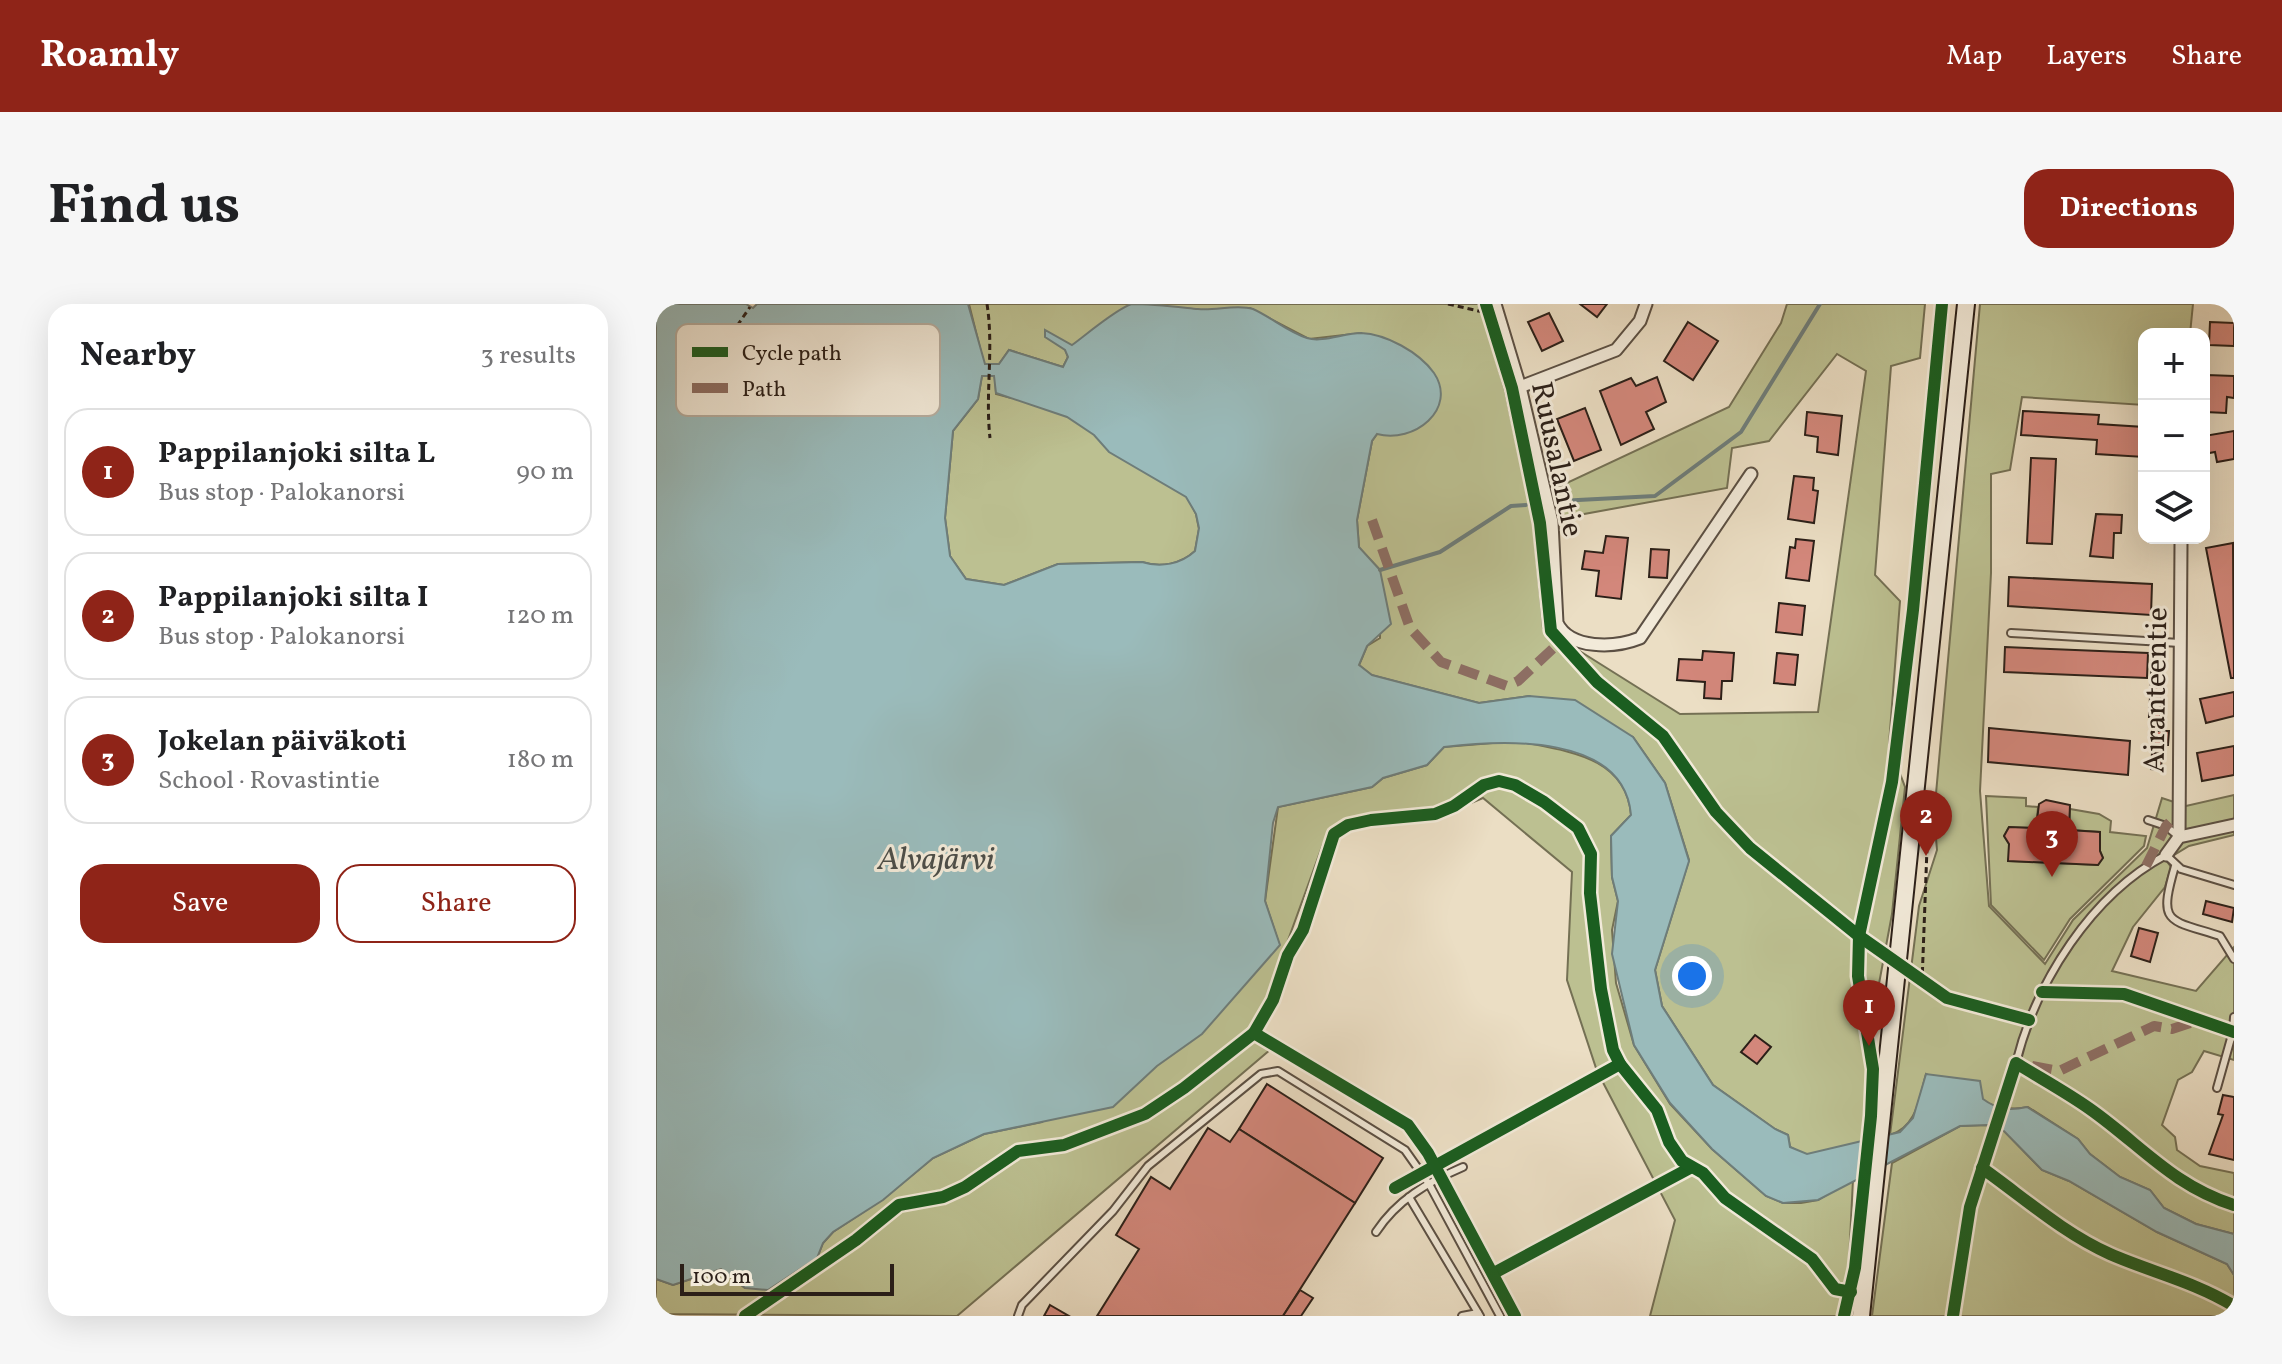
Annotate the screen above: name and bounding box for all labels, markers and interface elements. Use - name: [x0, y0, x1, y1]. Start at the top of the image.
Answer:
- text: Roamly: [40, 30, 179, 83]
- text: Map: [1946, 37, 2002, 76]
- text: Layers: [2046, 37, 2127, 76]
- text: Share: [2171, 37, 2242, 76]
- text: Find us: [48, 169, 240, 247]
- button: Directions: [2024, 169, 2234, 248]
- legend: [676, 324, 940, 416]
- map controls: [2138, 328, 2210, 544]
- button: +: [2138, 328, 2210, 400]
- text: Nearby: [80, 333, 196, 380]
- text: 3 results: [480, 338, 576, 374]
- text: Cycle path: [742, 339, 842, 370]
- text: Path: [742, 375, 786, 406]
- street label: Ruusalantie: [1519, 378, 1593, 541]
- button: −: [2138, 400, 2210, 472]
- text: Pappilanjoki silta L: [158, 433, 435, 475]
- text: 1: [103, 454, 113, 490]
- text: 90 m: [516, 454, 574, 490]
- button: layers: [2138, 472, 2210, 544]
- text: Bus stop · Palokanorsi: [158, 475, 405, 511]
- text: Pappilanjoki silta I: [158, 577, 428, 619]
- text: 2: [101, 598, 115, 634]
- text: 120 m: [506, 598, 574, 634]
- street label: Airanteentie: [2135, 607, 2179, 773]
- text: Bus stop · Palokanorsi: [158, 619, 405, 655]
- text: Jokelan päiväkoti: [158, 721, 407, 763]
- text: 3: [101, 742, 115, 778]
- text: 180 m: [507, 742, 574, 778]
- text: School · Rovastintie: [158, 763, 380, 799]
- pin: 2: [1900, 790, 1952, 856]
- pin: 3: [2026, 811, 2078, 877]
- water label: Alvajärvi: [877, 839, 995, 883]
- button: Save: [80, 864, 320, 943]
- button: Share: [336, 864, 576, 943]
- your location: [1672, 956, 1712, 996]
- pin: 1: [1843, 980, 1895, 1046]
- scale bar: [680, 1260, 894, 1296]
- text: 100 m: [692, 1262, 751, 1293]

